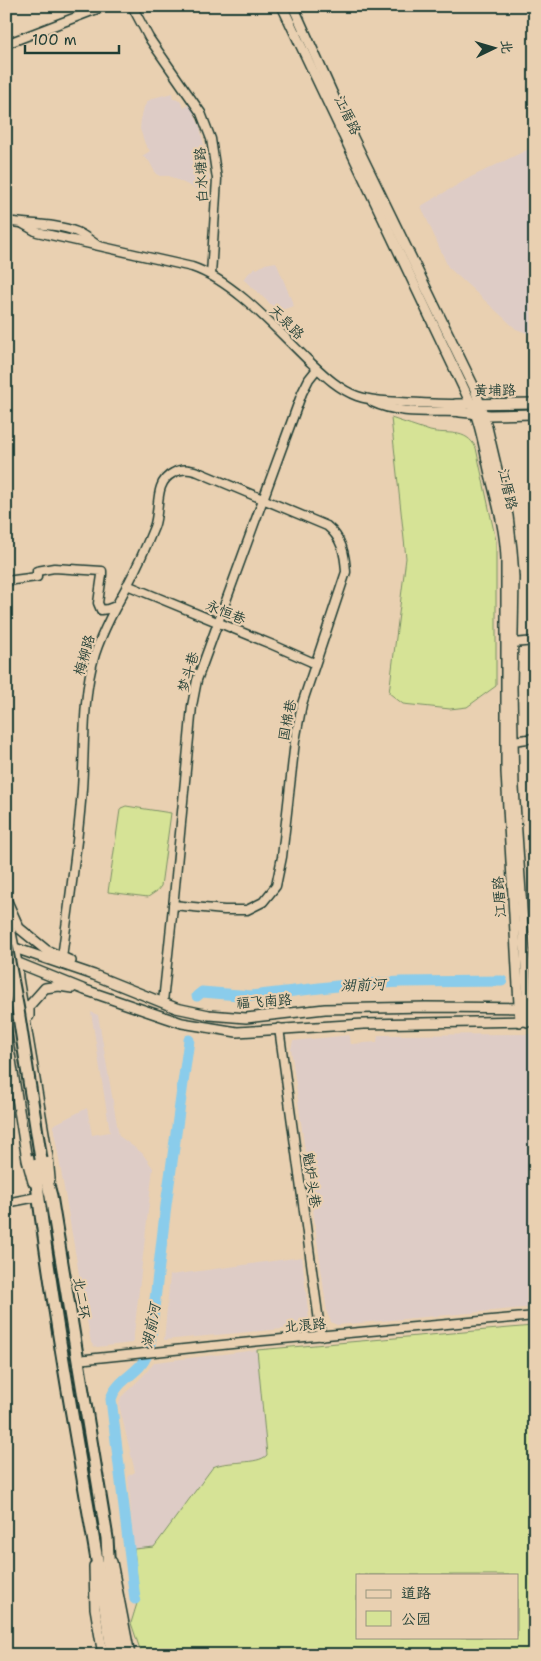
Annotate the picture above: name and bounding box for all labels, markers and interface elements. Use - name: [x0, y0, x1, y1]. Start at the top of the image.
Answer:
- scale bar: [25, 22, 119, 54]
- north arrow: [468, 22, 518, 72]
- text: 100 m: [32, 30, 77, 50]
- text: 北: [497, 39, 517, 55]
- street label: 江厝路: [331, 92, 365, 138]
- street label: 白水塘路: [191, 147, 211, 203]
- street label: 天泉路: [266, 301, 308, 343]
- street label: 黄埔路: [474, 381, 516, 399]
- street label: 江厝路: [495, 467, 521, 511]
- street label: 永恒巷: [203, 596, 250, 629]
- street label: 梅柳路: [70, 632, 98, 678]
- street label: 梦斗巷: [174, 648, 203, 695]
- street label: 国棉巷: [274, 697, 300, 742]
- street label: 江厝路: [489, 875, 509, 919]
- water label: 湖前河: [340, 974, 389, 996]
- street label: 福飞南路: [235, 990, 293, 1012]
- street label: 魁炉头巷: [299, 1151, 325, 1210]
- street label: 北二环: [70, 1276, 94, 1320]
- water label: 湖前河: [137, 1299, 166, 1350]
- street label: 北浪路: [283, 1314, 327, 1336]
- legend: [356, 1574, 518, 1638]
- text: 道路: [401, 1583, 431, 1603]
- text: 公园: [401, 1609, 431, 1629]

